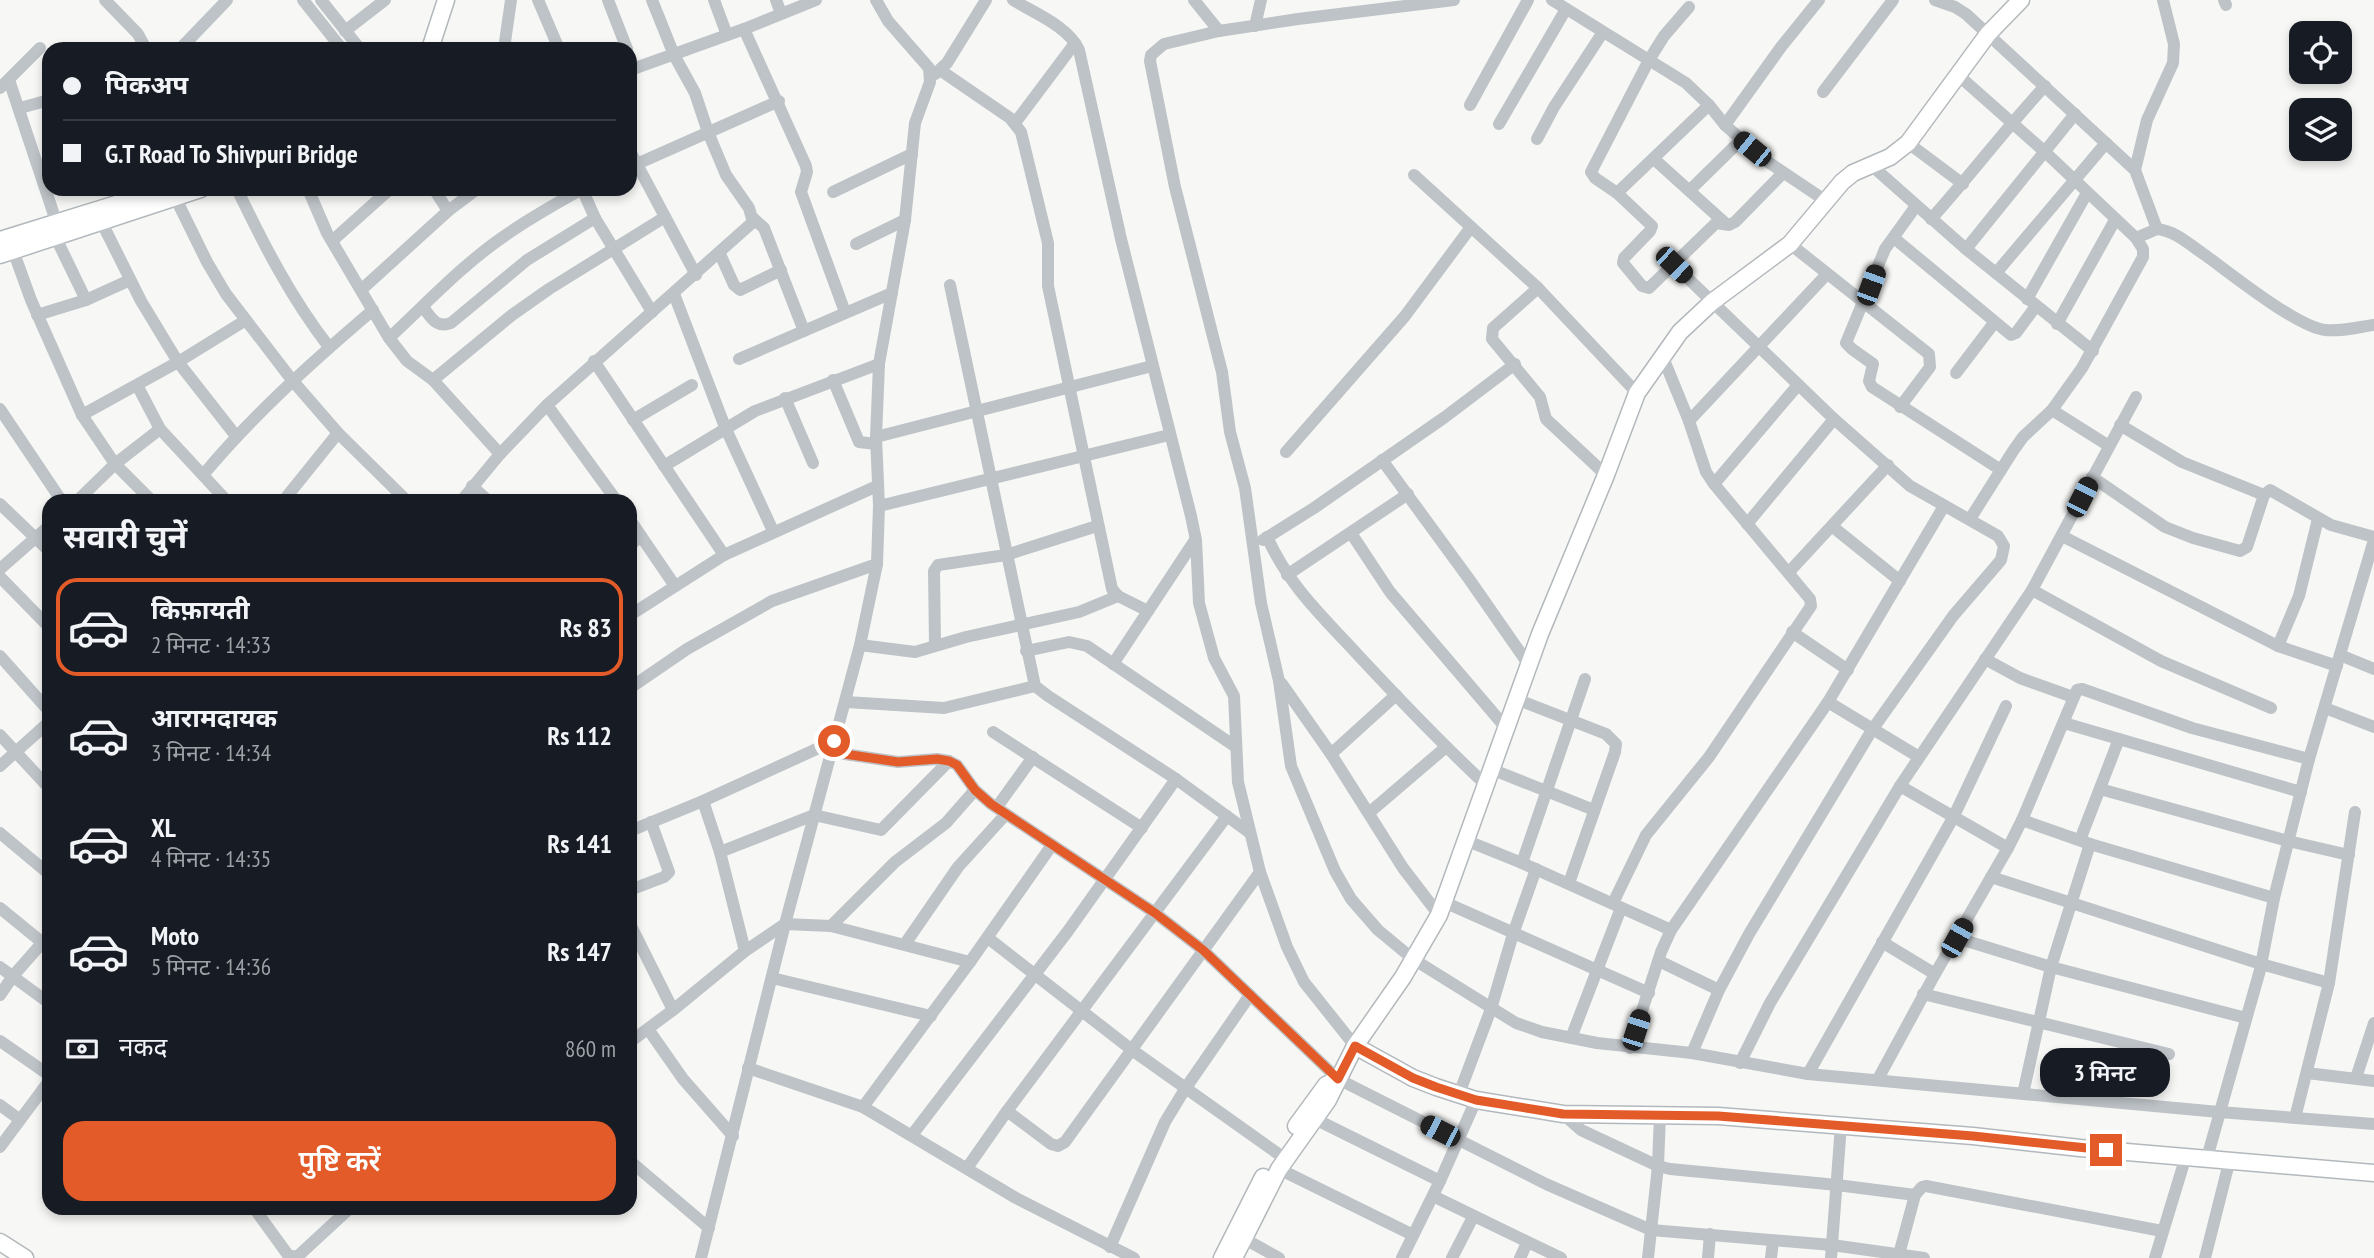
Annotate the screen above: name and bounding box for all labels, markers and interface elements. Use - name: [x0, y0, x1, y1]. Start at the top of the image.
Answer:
- map controls: [2289, 21, 2352, 161]
- button: locate: [2289, 21, 2352, 84]
- text: पिकअप: [105, 68, 188, 101]
- button: layers: [2289, 98, 2352, 161]
- car: [1730, 128, 1775, 170]
- text: G.T Road To Shivpuri Bridge: [105, 137, 358, 170]
- car: [1652, 243, 1697, 287]
- car: [1854, 262, 1889, 308]
- car: [2064, 474, 2101, 520]
- text: सवारी चुनें: [63, 515, 187, 557]
- text: किफ़ायती: [151, 593, 250, 626]
- icon: car: [67, 596, 130, 659]
- text: Rs 83: [560, 611, 612, 644]
- text: 2 मिनट · 14:33: [151, 630, 271, 659]
- text: आरामदायक: [151, 701, 277, 734]
- icon: car: [67, 704, 130, 767]
- text: Rs 112: [547, 719, 612, 752]
- route start: [818, 725, 850, 757]
- text: 3 मिनट · 14:34: [151, 738, 271, 767]
- text: XL: [151, 811, 176, 844]
- icon: car: [67, 812, 130, 875]
- text: Rs 141: [547, 827, 612, 860]
- text: 4 मिनट · 14:35: [151, 844, 271, 873]
- car: [1938, 915, 1977, 961]
- text: Moto: [151, 919, 199, 952]
- icon: car: [67, 920, 130, 983]
- text: Rs 147: [547, 935, 612, 968]
- text: 5 मिनट · 14:36: [151, 952, 271, 981]
- car: [1620, 1007, 1653, 1053]
- icon: cash: [63, 1030, 101, 1068]
- text: नकद: [119, 1030, 167, 1063]
- text: 860 m: [565, 1034, 616, 1063]
- callout: 3 मिनट: [2041, 1048, 2171, 1098]
- text: 3 मिनट: [2074, 1058, 2136, 1087]
- car: [1417, 1112, 1464, 1150]
- button: पुष्टि करें: [63, 1121, 616, 1201]
- route end: [2090, 1134, 2122, 1166]

